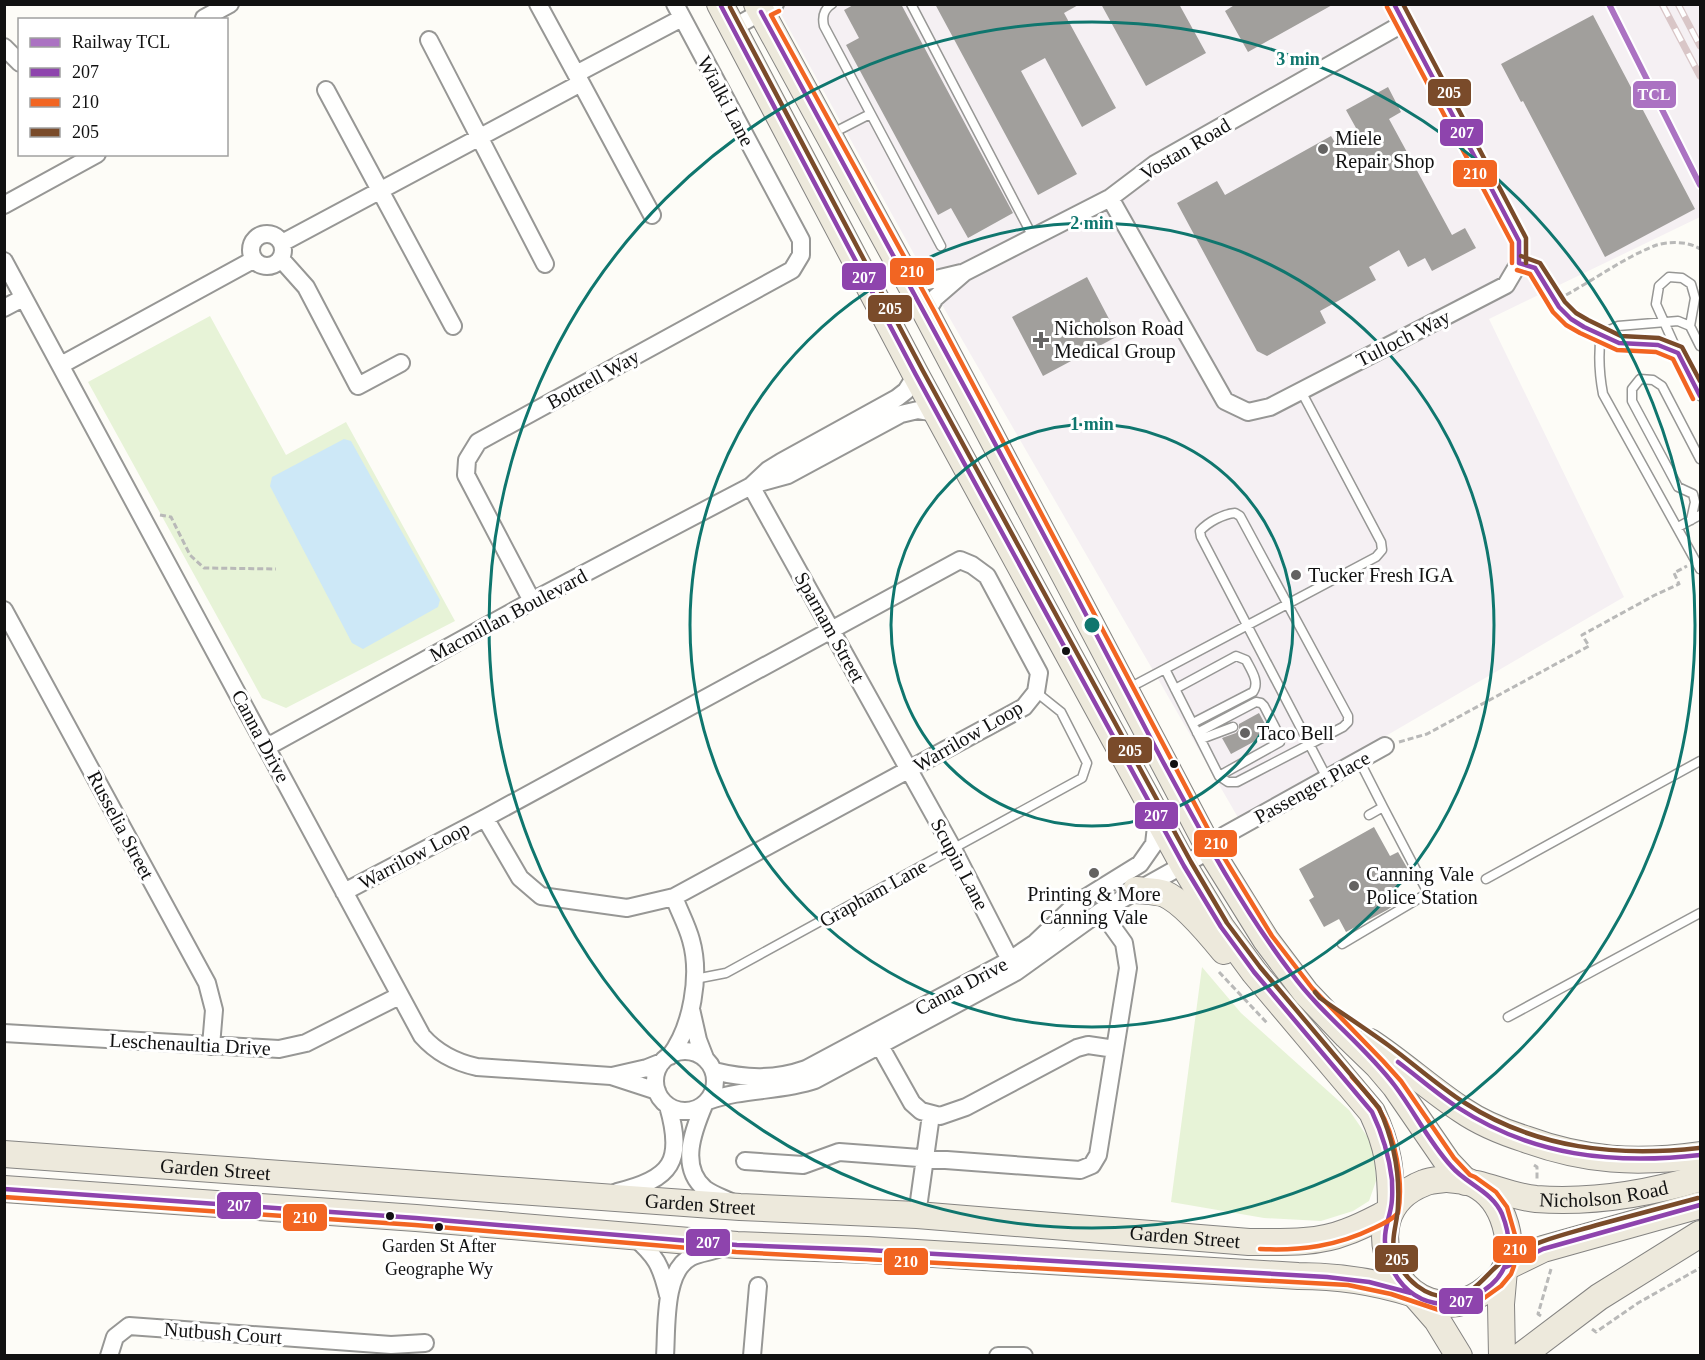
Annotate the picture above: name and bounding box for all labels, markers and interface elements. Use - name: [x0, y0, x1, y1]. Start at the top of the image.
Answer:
- legend: [18, 18, 228, 156]
- text: Railway TCL: [72, 32, 170, 52]
- text: 3 min: [1276, 49, 1320, 69]
- street label: Wialki Lane: [693, 52, 759, 150]
- text: 207: [72, 62, 99, 82]
- line badge: 205: [1427, 78, 1472, 107]
- line badge: TCL: [1632, 80, 1677, 109]
- text: 205: [1437, 84, 1461, 101]
- text: TCL: [1638, 86, 1670, 103]
- text: 210: [72, 92, 99, 112]
- street label: Vostan Road: [1136, 113, 1234, 185]
- line badge: 207: [1439, 118, 1484, 147]
- text: 205: [72, 122, 99, 142]
- text: 207: [1450, 124, 1474, 141]
- place label: Miele Repair Shop: [1335, 127, 1434, 173]
- marker: Miele Repair Shop: [1316, 142, 1330, 156]
- line badge: 210: [1452, 159, 1498, 188]
- text: 210: [1463, 165, 1487, 182]
- text: 2 min: [1070, 213, 1114, 233]
- line badge: 210: [889, 257, 935, 286]
- line badge: 207: [841, 262, 887, 291]
- text: 210: [900, 263, 924, 280]
- text: 207: [852, 269, 876, 286]
- line badge: 205: [867, 294, 913, 323]
- text: 205: [878, 300, 902, 317]
- street label: Tulloch Way: [1352, 305, 1454, 372]
- place label: Nicholson Road Medical Group: [1054, 317, 1183, 363]
- marker: Nicholson Road Medical Group: [1032, 331, 1050, 349]
- street label: Bottrell Way: [543, 345, 643, 414]
- text: 1 min: [1070, 414, 1114, 434]
- street label: Macmillan Boulevard: [426, 564, 590, 666]
- place label: Tucker Fresh IGA: [1308, 564, 1454, 586]
- street label: Sparnam Street: [790, 568, 870, 687]
- marker: Tucker Fresh IGA: [1289, 568, 1303, 582]
- centre of rings: [1082, 615, 1102, 635]
- unlabelled marker: [1060, 645, 1072, 657]
- street label: Canna Drive: [227, 686, 295, 786]
- street label: Warrilow Loop: [910, 696, 1027, 777]
- place label: Taco Bell: [1257, 722, 1334, 744]
- marker: Taco Bell: [1238, 726, 1252, 740]
- line badge: 205: [1107, 736, 1153, 764]
- text: 205: [1118, 742, 1142, 759]
- street label: Passenger Place: [1251, 746, 1374, 829]
- unlabelled marker: [1168, 758, 1180, 770]
- street label: Russelia Street: [83, 767, 159, 883]
- line badge: 207: [1134, 801, 1179, 830]
- text: 207: [1144, 807, 1168, 824]
- street label: Scupin Lane: [926, 814, 993, 914]
- street label: Warrilow Loop: [355, 817, 474, 894]
- line badge: 210: [1193, 829, 1238, 858]
- text: 210: [1204, 835, 1228, 852]
- street label: Grapham Lane: [815, 854, 931, 932]
- place label: Canning Vale Police Station: [1366, 863, 1478, 908]
- marker: Printing & More Canning Vale: [1087, 866, 1101, 880]
- marker: Canning Vale Police Station: [1347, 879, 1361, 893]
- place label: Printing & More Canning Vale: [1027, 883, 1161, 929]
- street label: Canna Drive: [911, 952, 1011, 1020]
- street label: Leschenaultia Drive: [109, 1029, 271, 1059]
- street label: Garden Street: [160, 1154, 272, 1184]
- street label: Nicholson Road: [1539, 1176, 1670, 1211]
- street label: Garden Street: [644, 1189, 756, 1219]
- line badge: 207: [216, 1191, 262, 1220]
- text: 207: [227, 1197, 251, 1214]
- line badge: 210: [282, 1203, 328, 1232]
- text: 210: [293, 1209, 317, 1226]
- unlabelled marker: [384, 1210, 396, 1222]
- marker: Garden St After Geographe Wy: [433, 1221, 445, 1233]
- street label: Garden Street: [1129, 1221, 1241, 1252]
- line badge: 207: [685, 1228, 731, 1257]
- text: 207: [696, 1234, 720, 1251]
- line badge: 210: [1492, 1235, 1537, 1264]
- place label: Garden St After Geographe Wy: [382, 1236, 496, 1279]
- text: 210: [1503, 1241, 1527, 1258]
- line badge: 205: [1374, 1244, 1419, 1273]
- line badge: 210: [883, 1247, 929, 1276]
- text: 205: [1385, 1251, 1409, 1268]
- text: 210: [894, 1253, 918, 1270]
- line badge: 207: [1438, 1287, 1484, 1315]
- text: 207: [1449, 1293, 1473, 1310]
- street label: Nutbush Court: [163, 1318, 283, 1348]

